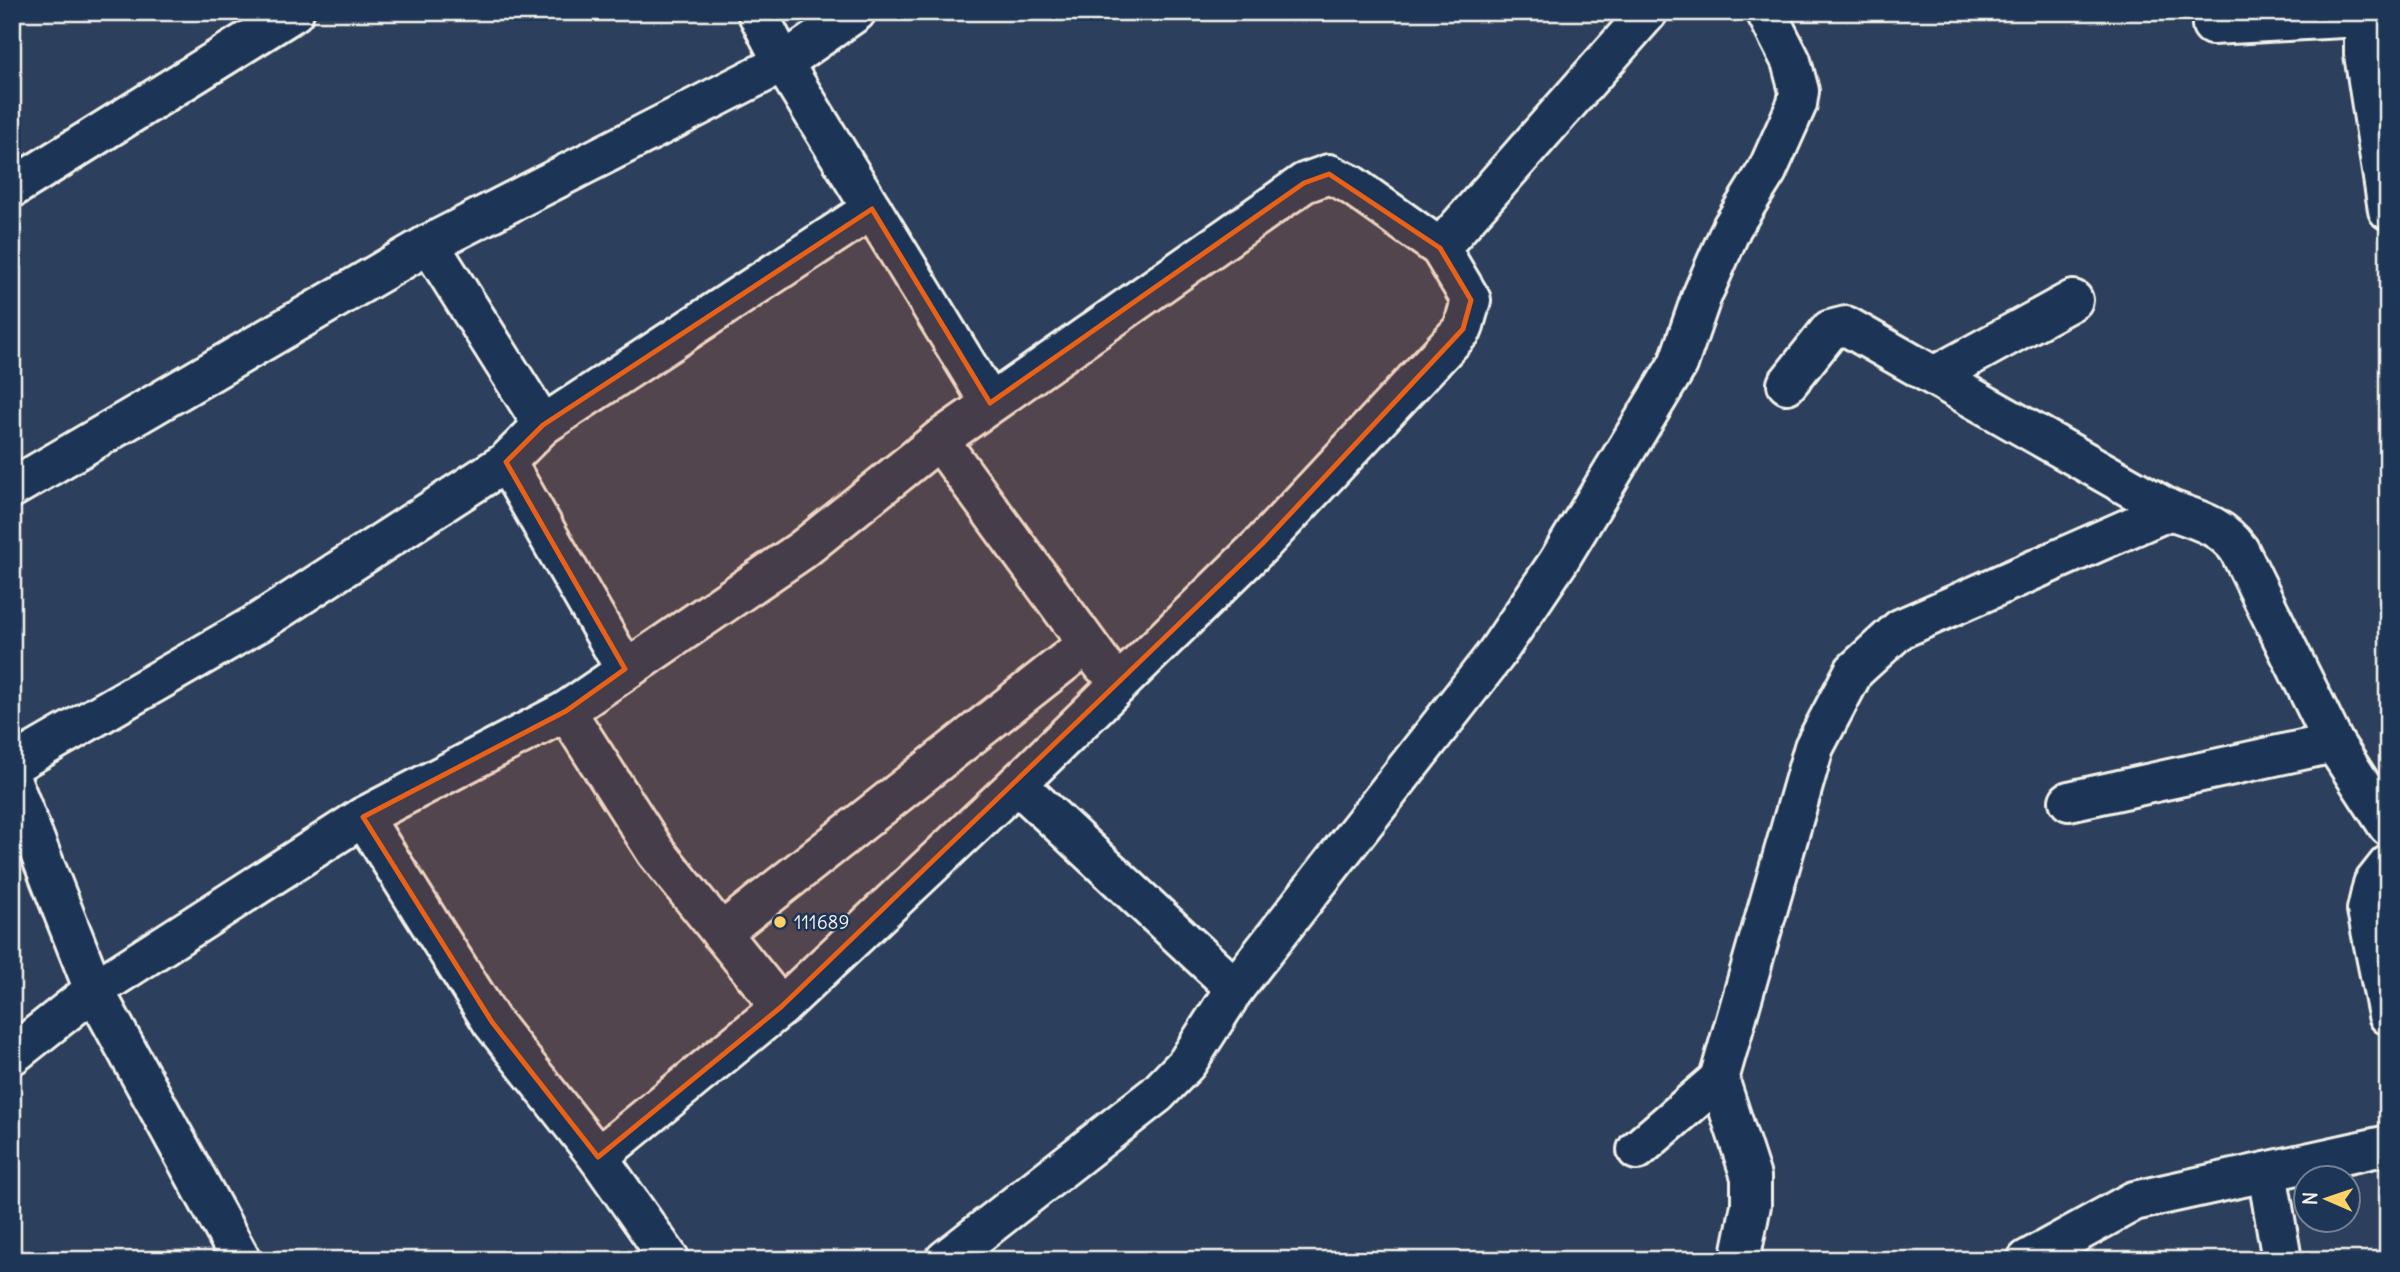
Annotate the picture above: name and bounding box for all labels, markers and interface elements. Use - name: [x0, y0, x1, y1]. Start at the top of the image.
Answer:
- place label: 111689: [794, 910, 849, 934]
- marker: 111689: [772, 914, 788, 930]
- north arrow: [2292, 1164, 2362, 1234]
- text: N: [2298, 1191, 2322, 1205]

